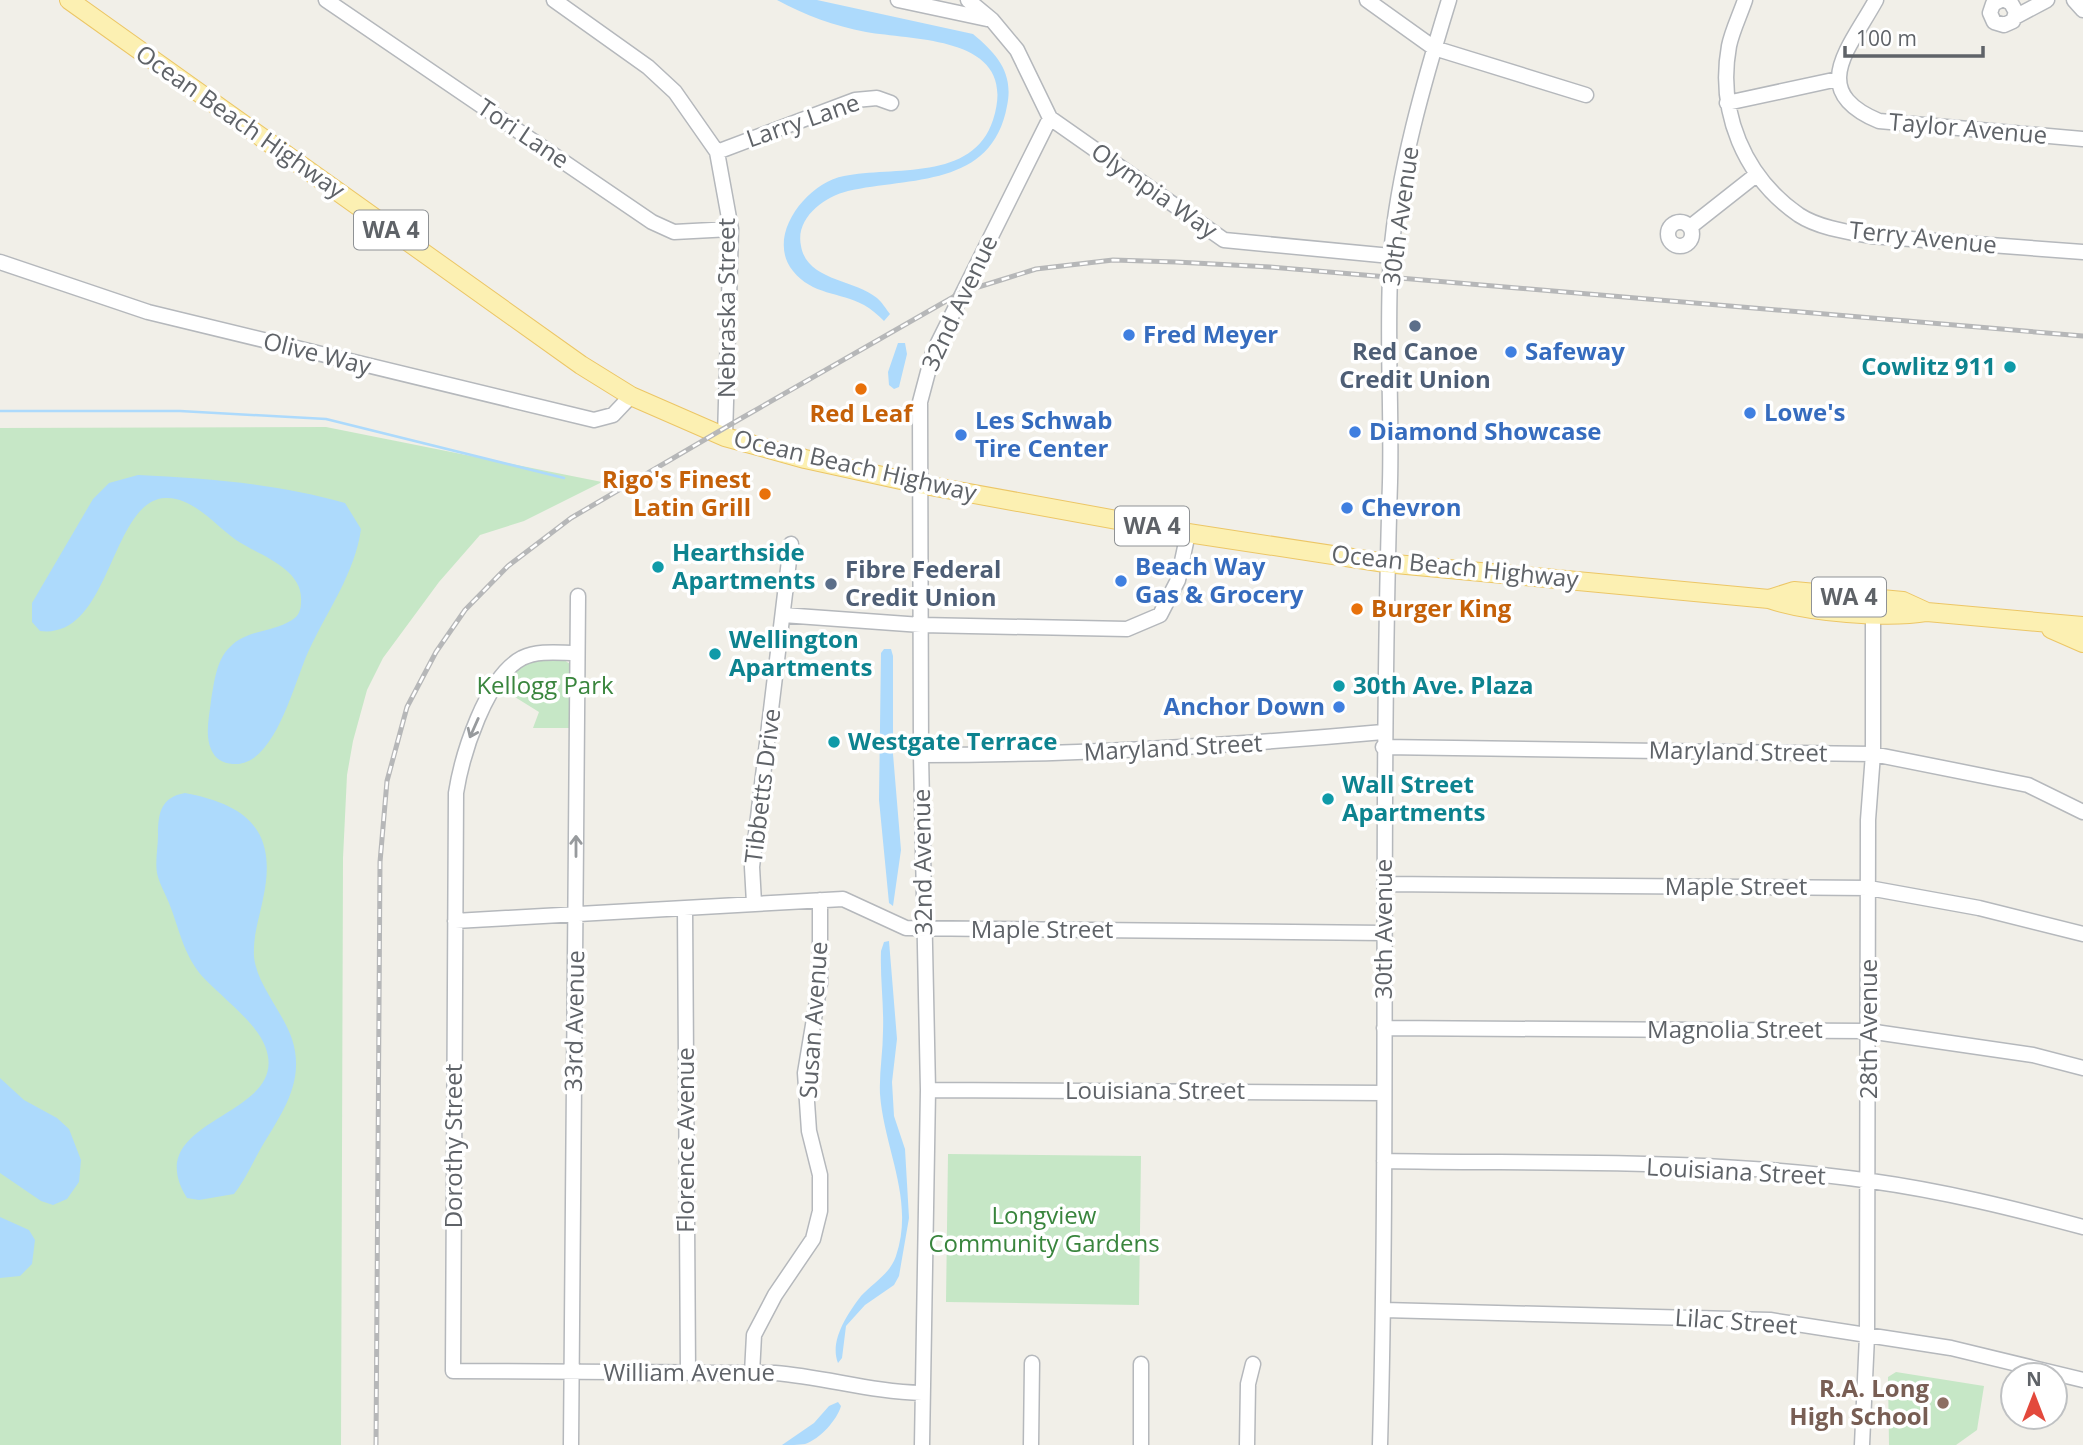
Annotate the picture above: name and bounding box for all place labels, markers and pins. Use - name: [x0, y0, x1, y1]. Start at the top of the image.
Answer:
- place label: Fred Meyer: [1143, 317, 1278, 350]
- marker: Red Canoe Credit Union: [1407, 318, 1423, 334]
- marker: Fred Meyer: [1121, 327, 1137, 343]
- place label: Red Canoe Credit Union: [1339, 334, 1491, 395]
- place label: Safeway: [1525, 334, 1625, 367]
- marker: Safeway: [1503, 344, 1519, 360]
- place label: Cowlitz 911: [1861, 349, 1996, 382]
- marker: Cowlitz 911: [2002, 359, 2018, 375]
- marker: Red Leaf: [853, 381, 869, 397]
- place label: Lowe's: [1764, 395, 1846, 428]
- place label: Red Leaf: [810, 396, 914, 429]
- place label: Les Schwab Tire Center: [975, 403, 1112, 464]
- marker: Lowe's: [1742, 405, 1758, 421]
- place label: Diamond Showcase: [1369, 414, 1602, 447]
- marker: Diamond Showcase: [1347, 424, 1363, 440]
- marker: Les Schwab Tire Center: [953, 427, 969, 443]
- place label: Rigo's Finest Latin Grill: [602, 462, 751, 523]
- marker: Rigo's Finest Latin Grill: [757, 486, 773, 502]
- place label: Chevron: [1361, 490, 1461, 523]
- marker: Chevron: [1339, 500, 1355, 516]
- place label: Hearthside Apartments: [672, 535, 815, 596]
- place label: Beach Way Gas & Grocery: [1135, 549, 1304, 610]
- place label: Fibre Federal Credit Union: [845, 552, 1001, 613]
- marker: Hearthside Apartments: [650, 559, 666, 575]
- marker: Beach Way Gas & Grocery: [1113, 573, 1129, 589]
- marker: Fibre Federal Credit Union: [823, 576, 839, 592]
- place label: Burger King: [1371, 591, 1512, 624]
- marker: Burger King: [1349, 601, 1365, 617]
- place label: Wellington Apartments: [729, 622, 872, 683]
- marker: Wellington Apartments: [707, 646, 723, 662]
- place label: 30th Ave. Plaza: [1353, 668, 1533, 701]
- marker: 30th Ave. Plaza: [1331, 678, 1347, 694]
- place label: Anchor Down: [1164, 689, 1325, 722]
- marker: Anchor Down: [1331, 699, 1347, 715]
- place label: Westgate Terrace: [848, 724, 1058, 757]
- marker: Westgate Terrace: [826, 734, 842, 750]
- place label: Wall Street Apartments: [1342, 767, 1485, 828]
- marker: Wall Street Apartments: [1320, 791, 1336, 807]
- place label: R.A. Long High School: [1789, 1371, 1929, 1432]
- marker: R.A. Long High School: [1935, 1395, 1951, 1411]

